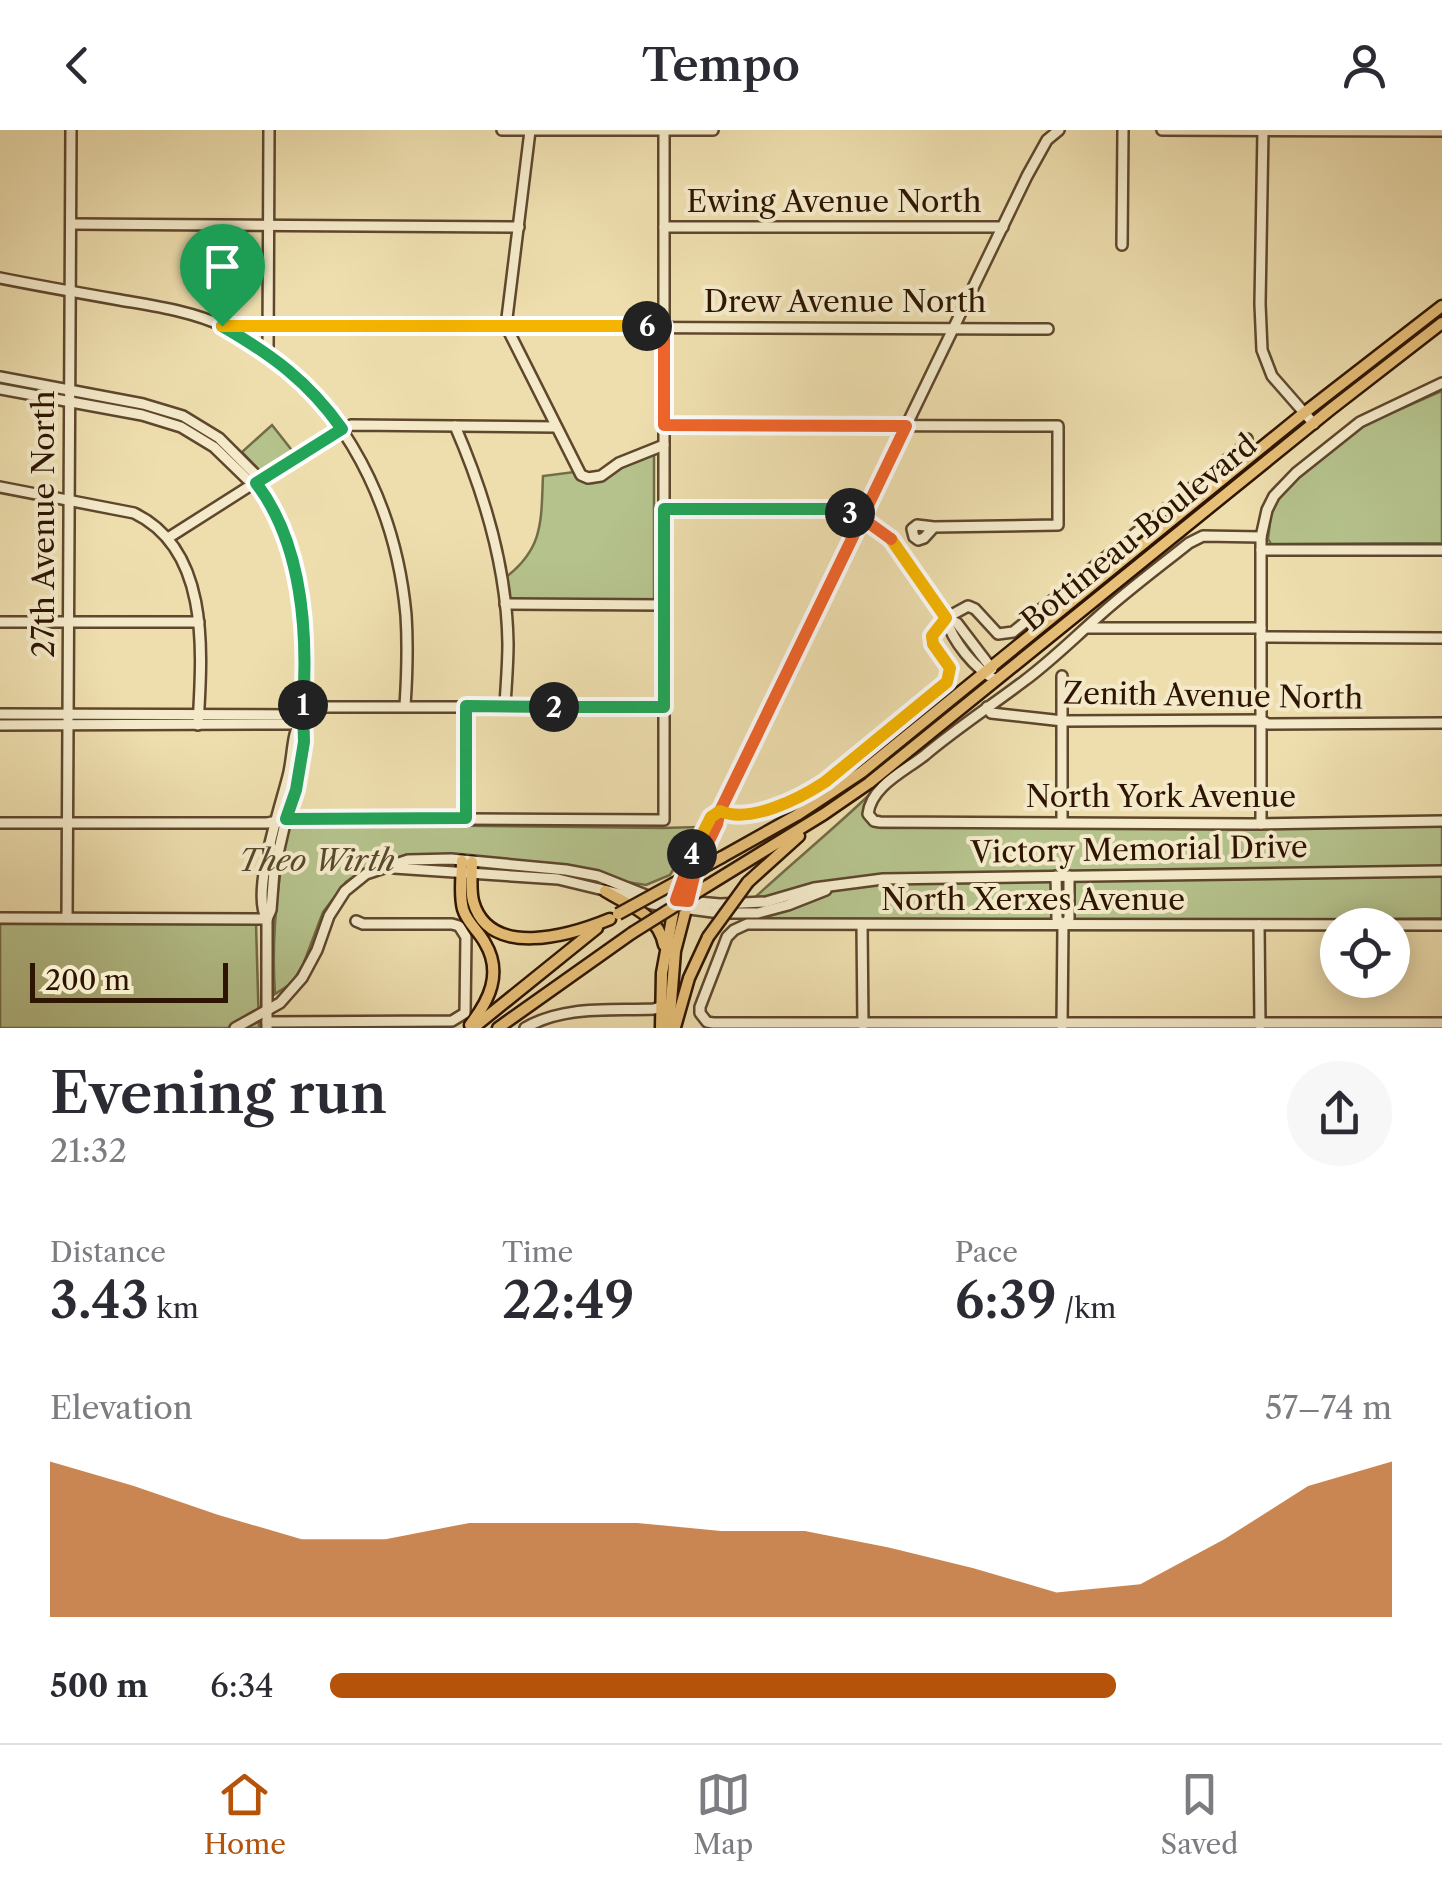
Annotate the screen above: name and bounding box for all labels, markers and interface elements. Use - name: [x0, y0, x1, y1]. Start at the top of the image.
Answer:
- text: Tempo: [642, 37, 800, 93]
- icon: back: [50, 38, 105, 93]
- icon: person: [1337, 38, 1392, 93]
- street label: Ewing Avenue North: [687, 183, 982, 220]
- pin: [180, 224, 265, 327]
- icon: arrive: [195, 239, 250, 294]
- street label: Drew Avenue North: [704, 283, 987, 320]
- pin: 6: [622, 301, 672, 351]
- text: 6: [639, 309, 655, 343]
- street label: 27th Avenue North: [25, 390, 62, 658]
- street label: Bottineau Boulevard: [1013, 426, 1264, 639]
- pin: 3: [825, 488, 875, 538]
- text: 3: [842, 496, 858, 530]
- street label: Zenith Avenue North: [1063, 674, 1364, 717]
- pin: 1: [278, 680, 328, 730]
- pin: 2: [529, 682, 579, 732]
- text: 1: [297, 688, 309, 722]
- text: 2: [546, 690, 562, 724]
- street label: North York Avenue: [1026, 778, 1296, 815]
- street label: Victory Memorial Drive: [969, 828, 1308, 871]
- pin: 4: [667, 829, 717, 879]
- text: 4: [684, 837, 700, 871]
- park label: Theo Wirth: [239, 842, 395, 879]
- street label: North Xerxes Avenue: [881, 881, 1185, 918]
- map controls: [1320, 908, 1410, 998]
- button: locate: [1320, 908, 1410, 998]
- scale bar: [30, 958, 228, 1003]
- text: 200 m: [45, 963, 130, 997]
- text: Evening run: [50, 1060, 387, 1127]
- button: share: [1287, 1061, 1392, 1166]
- text: 21:32: [50, 1131, 127, 1170]
- text: Distance: [50, 1235, 166, 1269]
- text: Time: [502, 1235, 573, 1269]
- text: Pace: [955, 1235, 1018, 1269]
- text: 3.43: [50, 1269, 149, 1331]
- text: 22:49: [502, 1269, 634, 1331]
- text: 6:39: [955, 1269, 1057, 1331]
- text: km: [149, 1291, 199, 1325]
- text: /km: [1057, 1291, 1116, 1325]
- text: Elevation: [50, 1388, 193, 1427]
- text: 57–74 m: [1265, 1388, 1392, 1427]
- text: 500 m: [50, 1666, 148, 1705]
- text: 6:34: [210, 1666, 274, 1705]
- tab: Home: [204, 1767, 286, 1861]
- tab: Map: [693, 1767, 753, 1861]
- tab: Saved: [1161, 1767, 1238, 1861]

